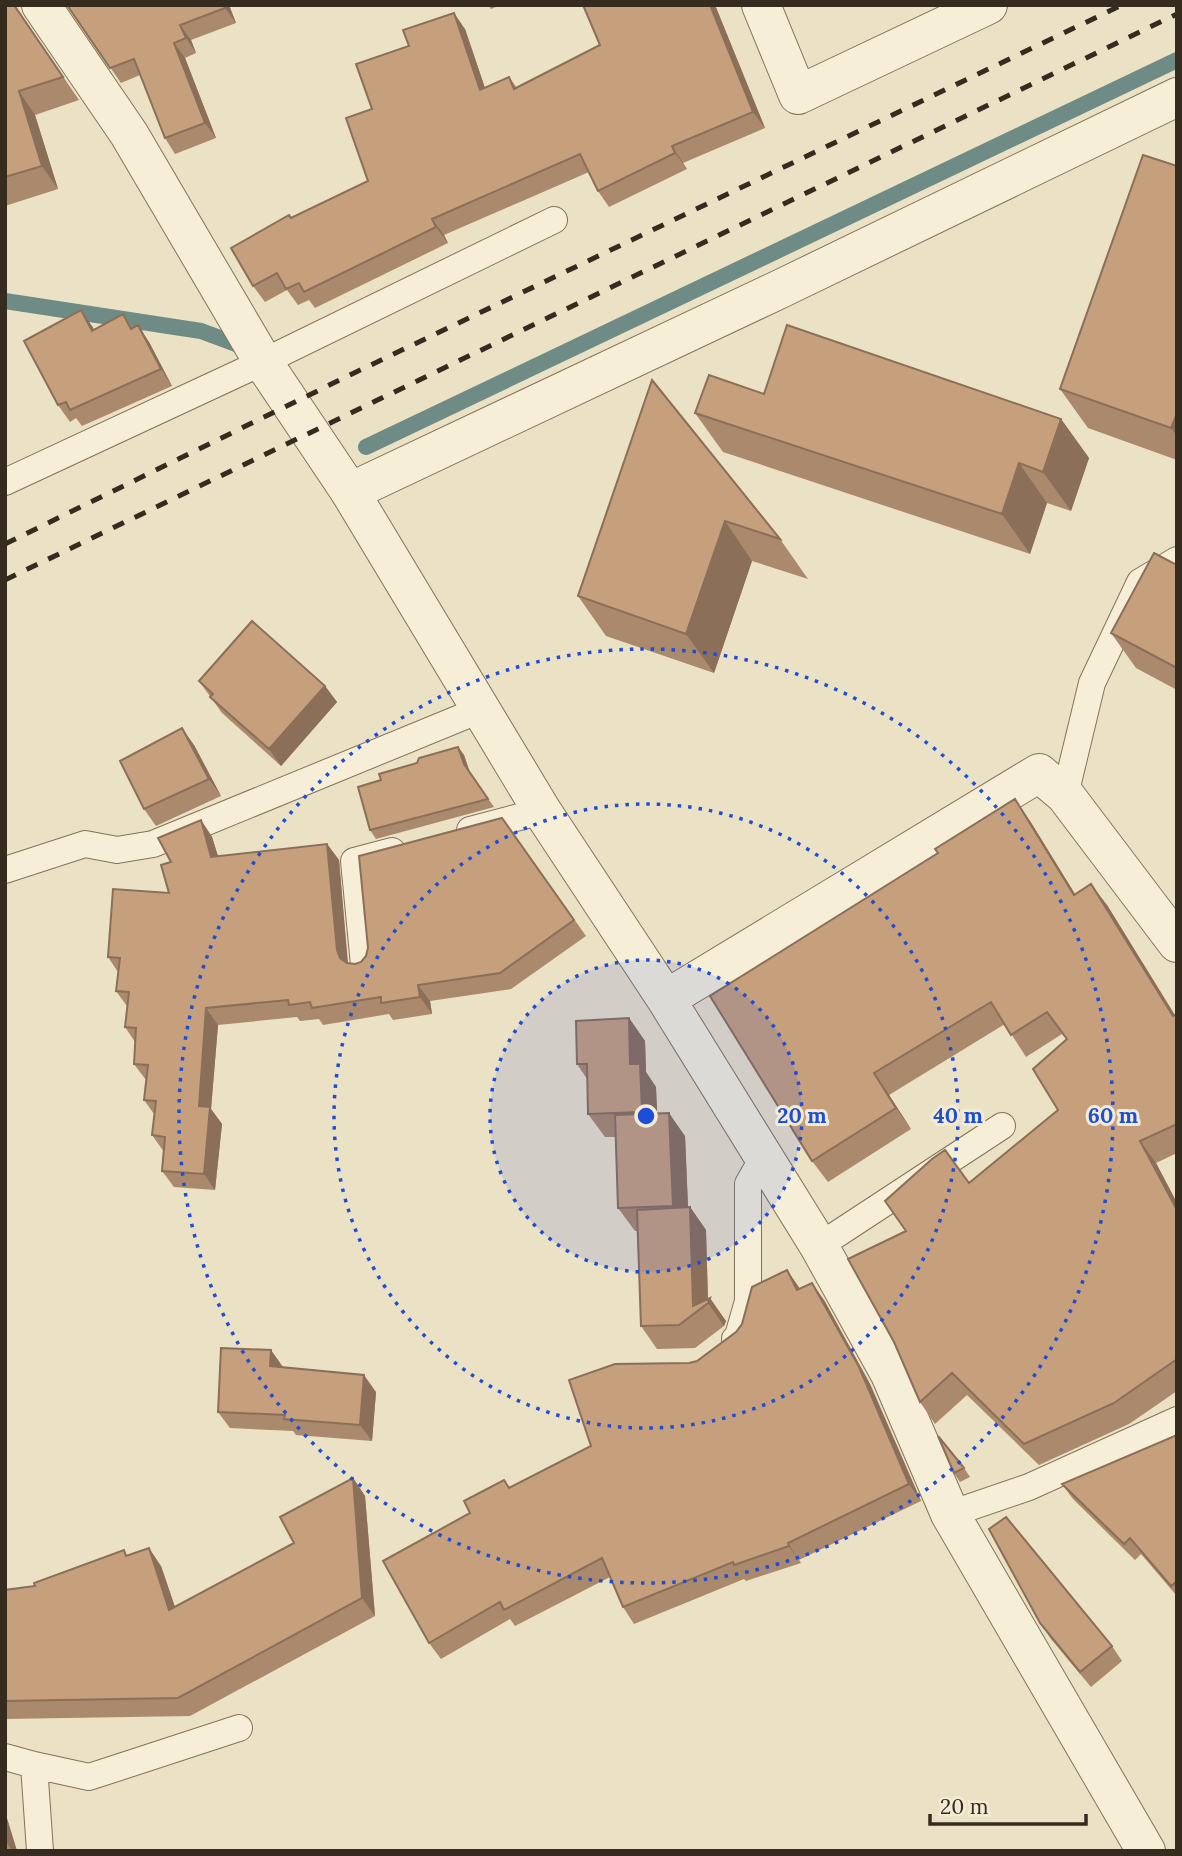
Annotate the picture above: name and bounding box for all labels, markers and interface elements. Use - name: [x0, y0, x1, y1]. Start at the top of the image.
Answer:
- text: 20 m: [777, 1102, 827, 1129]
- text: 40 m: [933, 1102, 983, 1129]
- text: 60 m: [1088, 1102, 1138, 1129]
- centre of rings: [634, 1104, 658, 1128]
- scale bar: [930, 1783, 1086, 1827]
- text: 20 m: [940, 1793, 989, 1820]

